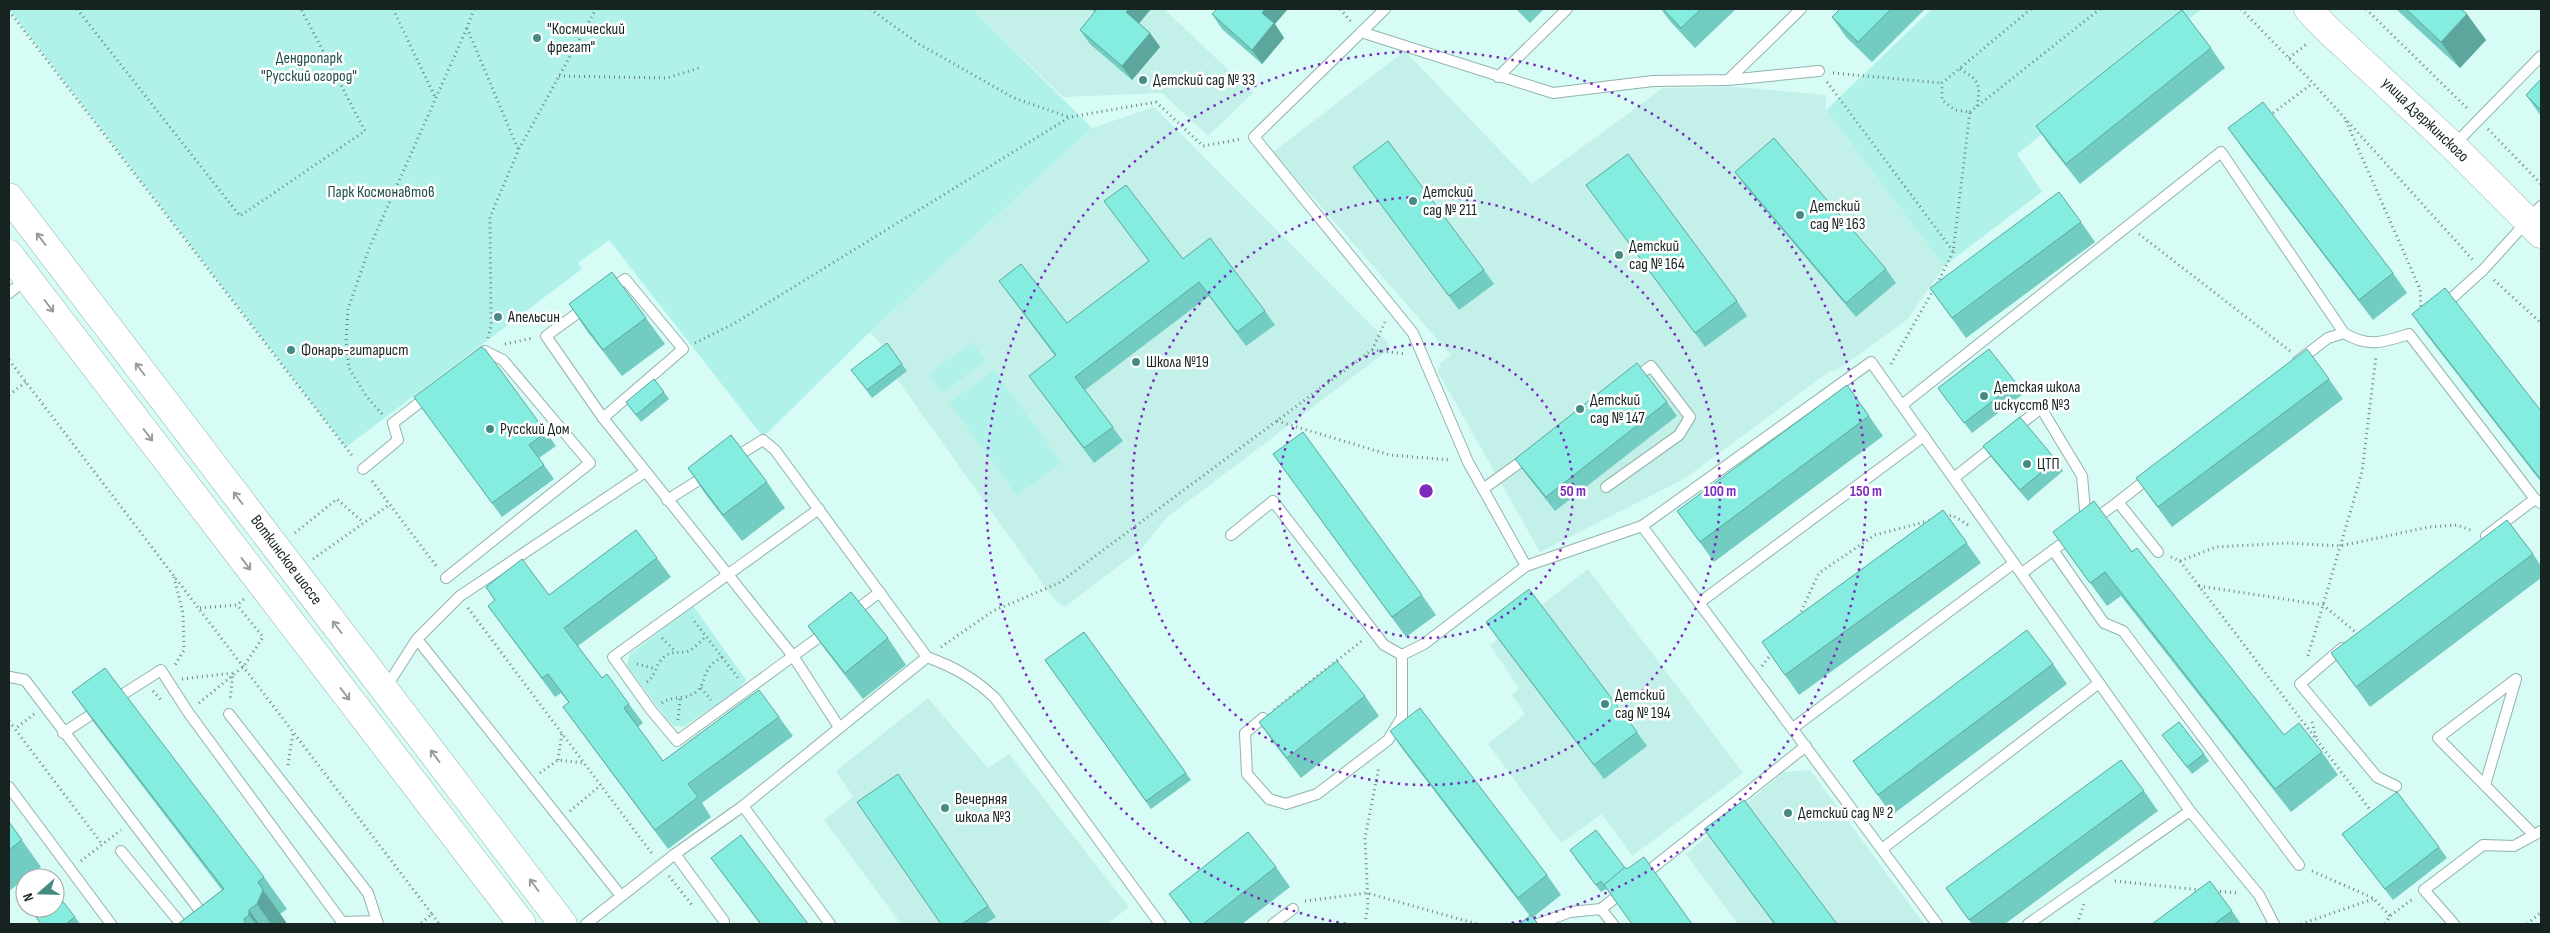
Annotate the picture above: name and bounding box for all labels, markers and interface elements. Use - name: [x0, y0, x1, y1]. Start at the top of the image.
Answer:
- place label: "Космический фрегат": [547, 20, 625, 57]
- marker: "Космический фрегат": [531, 32, 543, 44]
- park label: Дендропарк "Русский огород": [261, 49, 357, 86]
- place label: Детский сад № 33: [1153, 71, 1255, 90]
- marker: Детский сад № 33: [1137, 74, 1149, 86]
- street label: улица Дзержинского: [2377, 74, 2473, 166]
- park label: Парк Космонавтов: [327, 183, 435, 202]
- place label: Детский сад № 211: [1423, 183, 1477, 220]
- marker: Детский сад № 211: [1407, 195, 1419, 207]
- place label: Детский сад № 163: [1810, 197, 1865, 234]
- marker: Детский сад № 163: [1794, 209, 1806, 221]
- one-way arrow: [36, 233, 47, 246]
- place label: Детский сад № 164: [1629, 237, 1685, 274]
- marker: Детский сад № 164: [1613, 249, 1625, 261]
- one-way arrow: [44, 299, 54, 313]
- place label: Апельсин: [507, 308, 560, 327]
- marker: Апельсин: [492, 311, 504, 323]
- place label: Фонарь-гитарист: [301, 341, 408, 360]
- marker: Фонарь-гитарист: [285, 344, 297, 356]
- place label: Школа №19: [1146, 353, 1209, 372]
- marker: Школа №19: [1130, 356, 1142, 368]
- one-way arrow: [134, 363, 145, 376]
- place label: Детская школа искусств №3: [1994, 378, 2080, 415]
- marker: Детская школа искусств №3: [1978, 390, 1990, 402]
- place label: Детский сад № 147: [1590, 391, 1645, 428]
- marker: Детский сад № 147: [1574, 403, 1586, 415]
- place label: Русский Дом: [500, 420, 570, 439]
- marker: Русский Дом: [484, 423, 496, 435]
- one-way arrow: [142, 428, 153, 441]
- place label: ЦТП: [2037, 455, 2060, 474]
- marker: ЦТП: [2021, 458, 2033, 470]
- centre of rings: [1417, 482, 1435, 500]
- text: 50 m: [1560, 482, 1586, 501]
- text: 100 m: [1704, 482, 1736, 501]
- text: 150 m: [1850, 482, 1882, 501]
- one-way arrow: [233, 492, 244, 505]
- street label: Воткинское шоссе: [246, 511, 326, 609]
- one-way arrow: [241, 557, 252, 570]
- one-way arrow: [331, 621, 342, 634]
- place label: Детский сад № 194: [1615, 686, 1671, 723]
- one-way arrow: [339, 687, 350, 700]
- marker: Детский сад № 194: [1599, 698, 1611, 710]
- one-way arrow: [430, 750, 441, 763]
- place label: Вечерняя школа №3: [955, 790, 1011, 827]
- marker: Вечерняя школа №3: [939, 802, 951, 814]
- place label: Детский сад № 2: [1798, 804, 1893, 823]
- marker: Детский сад № 2: [1782, 807, 1794, 819]
- north arrow: [15, 868, 65, 918]
- one-way arrow: [529, 879, 540, 892]
- text: N: [19, 891, 38, 904]

